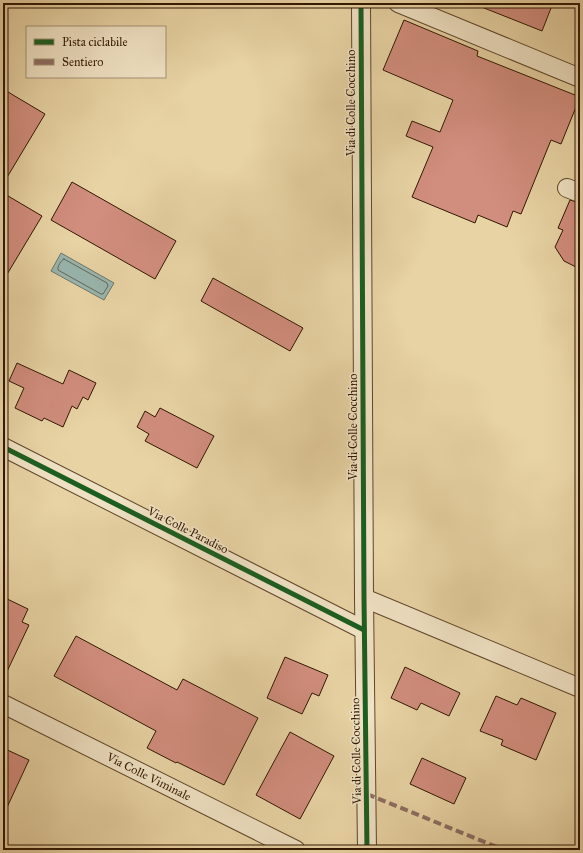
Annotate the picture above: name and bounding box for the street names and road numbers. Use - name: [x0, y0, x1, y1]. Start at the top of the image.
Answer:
- street label: Via di Colle Cocchino: [344, 50, 358, 157]
- street label: Via di Colle Cocchino: [346, 374, 360, 481]
- street label: Via Colle Paradiso: [144, 503, 231, 556]
- street label: Via di Colle Cocchino: [348, 698, 364, 805]
- street label: Via Colle Viminale: [103, 749, 193, 804]

